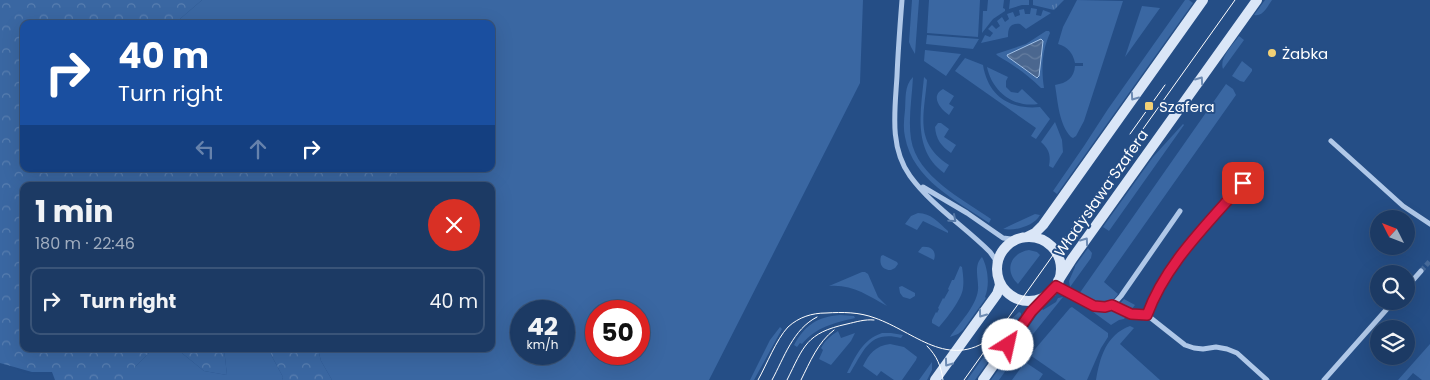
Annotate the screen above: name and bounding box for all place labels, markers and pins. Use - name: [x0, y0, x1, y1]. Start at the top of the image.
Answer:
- place label: Żabka: [1282, 43, 1328, 64]
- marker: Żabka: [1266, 47, 1278, 59]
- place label: Szafera: [1159, 96, 1215, 117]
- marker: Szafera: [1143, 100, 1155, 112]
- pin: [1222, 162, 1264, 204]

